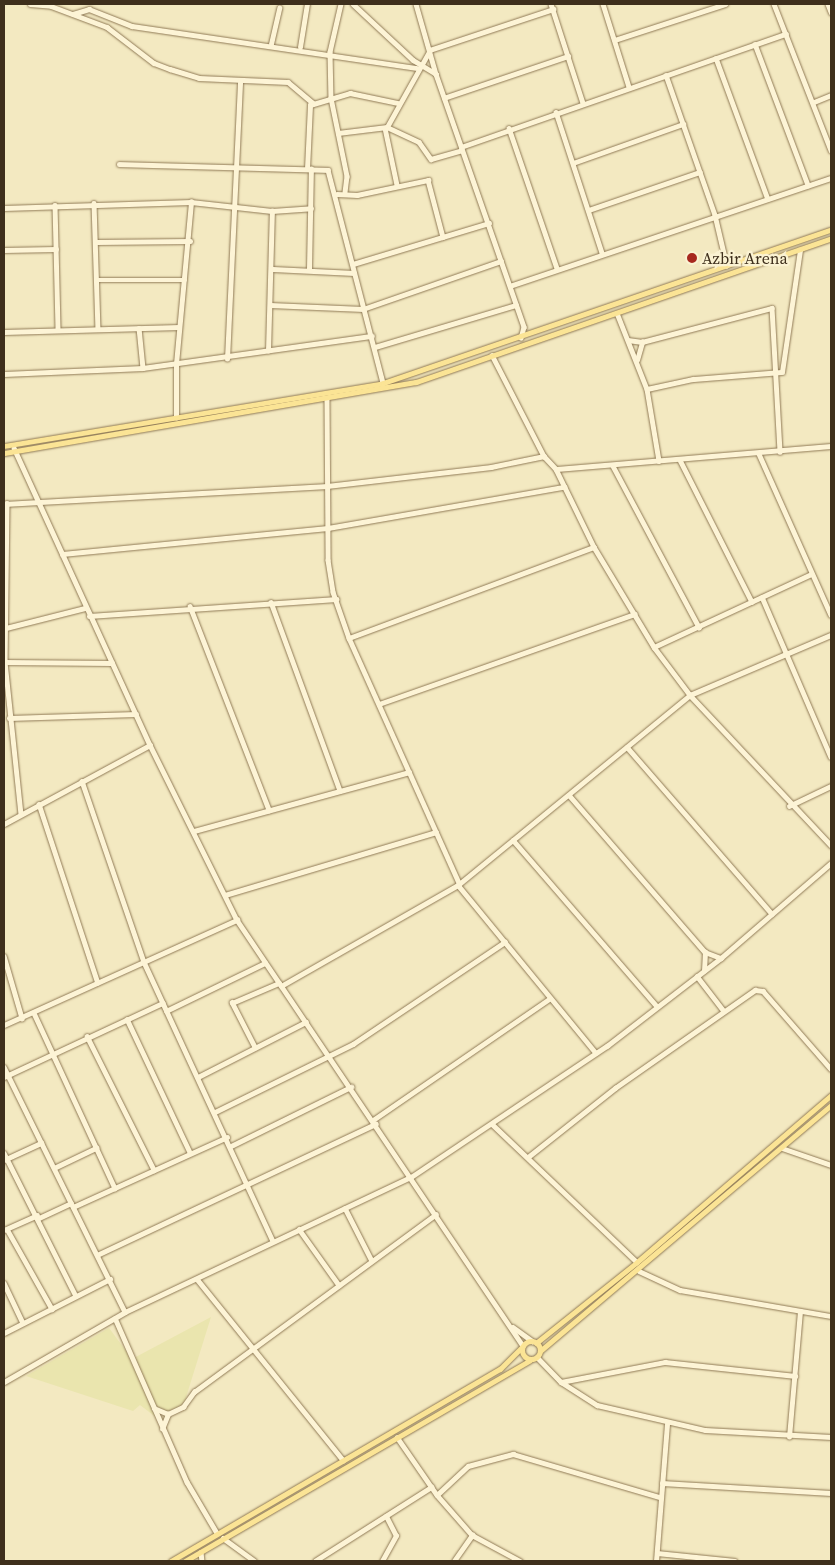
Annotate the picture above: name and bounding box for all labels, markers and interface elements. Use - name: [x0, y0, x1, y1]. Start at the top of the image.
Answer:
- place label: Azbir Arena: [702, 248, 788, 268]
- marker: Azbir Arena: [686, 252, 698, 264]

